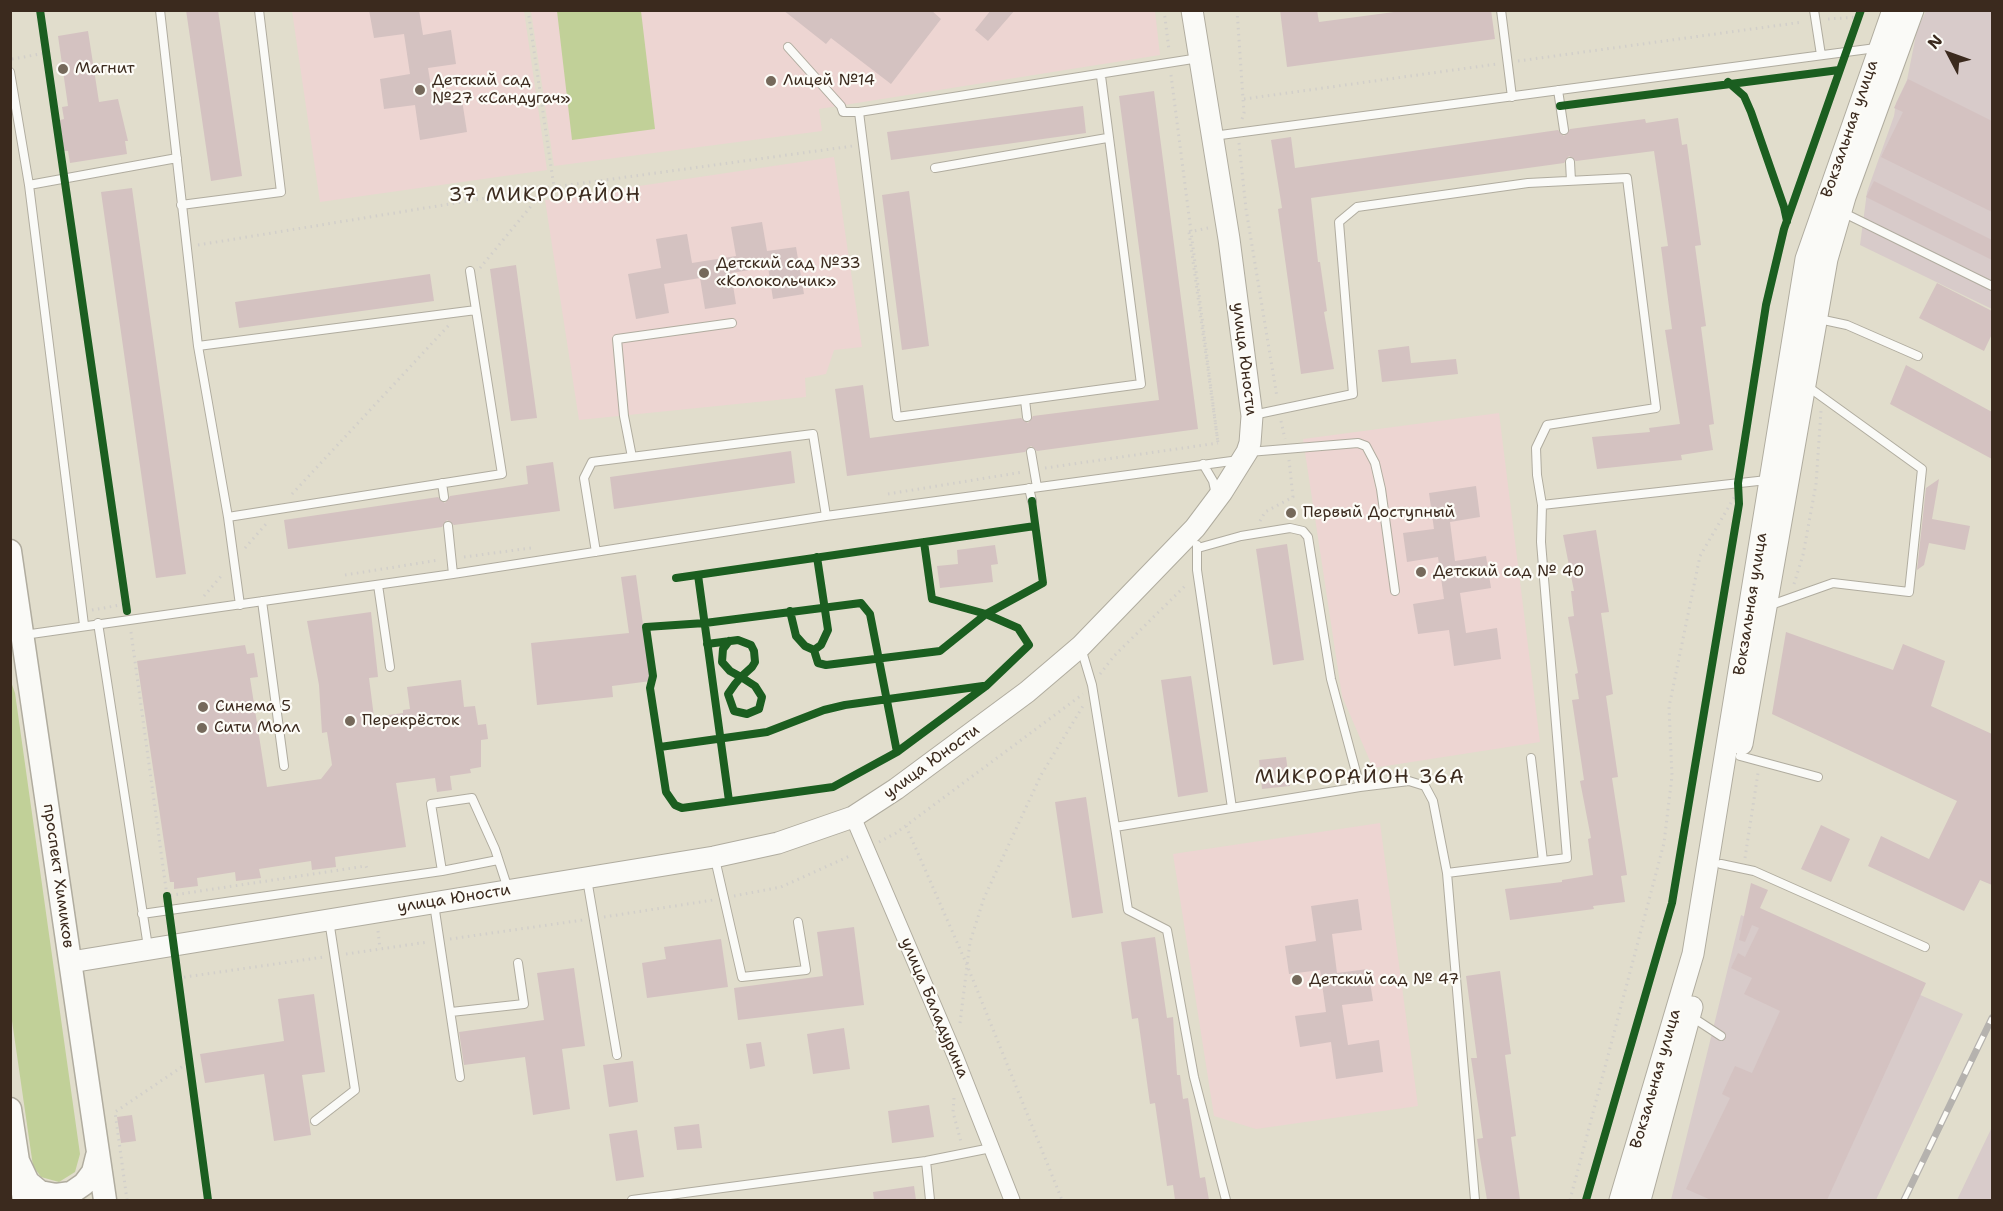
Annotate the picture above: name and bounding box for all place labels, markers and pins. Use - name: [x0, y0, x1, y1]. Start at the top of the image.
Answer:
- place label: Магнит: [75, 59, 135, 79]
- marker: Магнит: [56, 62, 70, 76]
- place label: Детский сад №27 «Сандугач»: [432, 71, 570, 109]
- place label: Лицей №14: [783, 71, 875, 91]
- marker: Лицей №14: [764, 74, 778, 88]
- marker: Детский сад №27 «Сандугач»: [413, 83, 427, 97]
- place label: Детский сад №33 «Колокольчик»: [716, 254, 861, 292]
- marker: Детский сад №33 «Колокольчик»: [697, 266, 711, 280]
- place label: Первый Доступный: [1303, 503, 1455, 523]
- marker: Первый Доступный: [1284, 506, 1298, 520]
- place label: Детский сад № 40: [1433, 562, 1584, 582]
- marker: Детский сад № 40: [1414, 565, 1428, 579]
- place label: Синема 5: [215, 697, 291, 717]
- marker: Синема 5: [196, 700, 210, 714]
- place label: Перекрёсток: [362, 711, 460, 731]
- marker: Перекрёсток: [343, 714, 357, 728]
- place label: Сити Молл: [214, 718, 300, 738]
- marker: Сити Молл: [195, 721, 209, 735]
- place label: Детский сад № 47: [1309, 970, 1459, 990]
- marker: Детский сад № 47: [1290, 973, 1304, 987]

